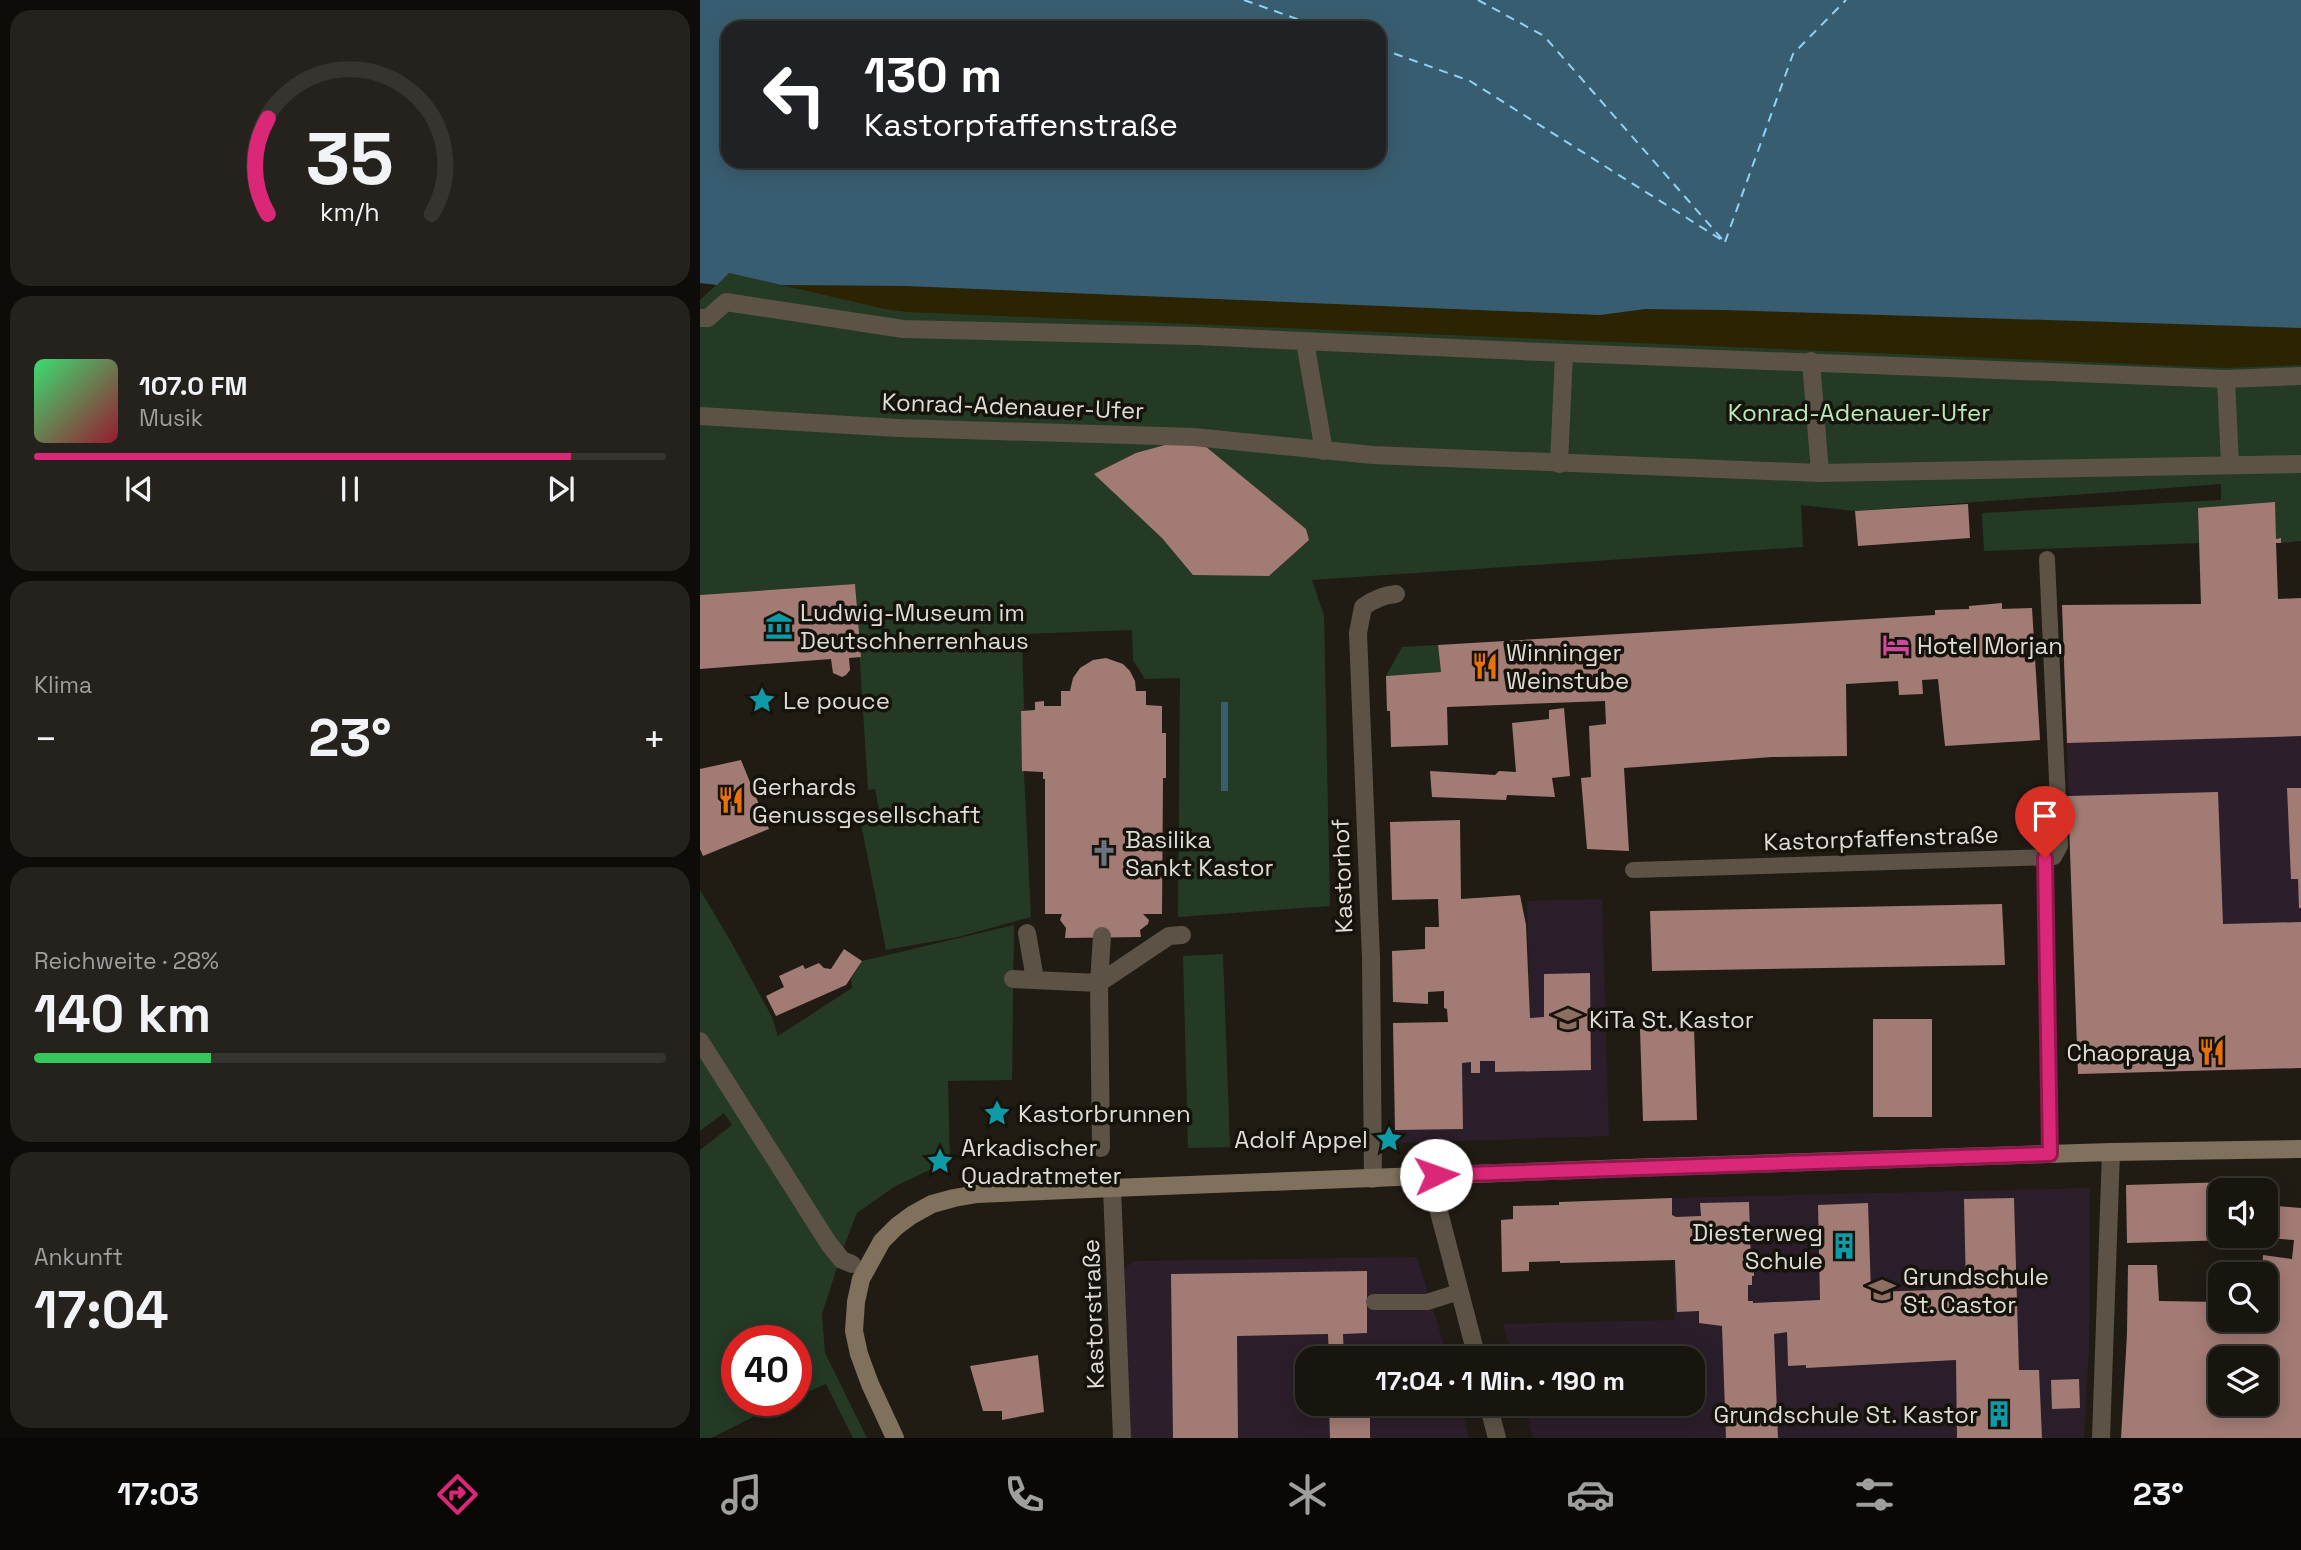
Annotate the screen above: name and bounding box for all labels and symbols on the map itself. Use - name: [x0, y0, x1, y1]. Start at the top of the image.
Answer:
- street label: Konrad-Adenauer-Ufer: [881, 386, 1145, 426]
- park label: Konrad-Adenauer-Ufer: [1728, 397, 1990, 428]
- place label: Ludwig-Museum im Deutschherrenhaus: [800, 597, 1029, 656]
- museum icon: Ludwig-Museum im Deutschherrenhaus: [764, 611, 794, 641]
- hotel icon: Hotel Morjan: [1881, 630, 1911, 660]
- place label: Hotel Morjan: [1917, 630, 2063, 661]
- place label: Winninger Weinstube: [1506, 637, 1629, 696]
- restaurant icon: Winninger Weinstube: [1470, 651, 1500, 681]
- place icon: Le pouce: [747, 685, 777, 715]
- place label: Le pouce: [783, 685, 890, 716]
- place label: Gerhards Genussgesellschaft: [752, 771, 981, 830]
- restaurant icon: Gerhards Genussgesellschaft: [716, 785, 746, 815]
- pin: [2015, 786, 2075, 858]
- street label: Kastorhof: [1325, 818, 1359, 934]
- street label: Kastorpfaffenstraße: [1763, 818, 1999, 858]
- place label: Basilika Sankt Kastor: [1125, 824, 1274, 883]
- church icon: Basilika Sankt Kastor: [1089, 838, 1119, 868]
- school or university icon: KiTa St. Kastor: [1553, 1004, 1583, 1034]
- place label: KiTa St. Kastor: [1589, 1004, 1754, 1035]
- place label: Chaopraya: [2066, 1037, 2191, 1068]
- restaurant icon: Chaopraya: [2197, 1037, 2227, 1067]
- place icon: Kastorbrunnen: [982, 1098, 1012, 1128]
- place label: Kastorbrunnen: [1018, 1098, 1191, 1129]
- place label: Adolf Appel: [1234, 1124, 1368, 1155]
- place icon: Adolf Appel: [1374, 1124, 1404, 1154]
- place label: Arkadischer Quadratmeter: [961, 1132, 1122, 1191]
- position arrow: [1399, 1138, 1473, 1212]
- place icon: Arkadischer Quadratmeter: [925, 1146, 955, 1176]
- place label: Diesterweg Schule: [1692, 1217, 1823, 1276]
- building icon: Diesterweg Schule: [1829, 1231, 1859, 1261]
- street label: Kastorstraße: [1075, 1238, 1111, 1390]
- place label: Grundschule St. Castor: [1903, 1261, 2049, 1320]
- school or university icon: Grundschule St. Castor: [1867, 1275, 1897, 1305]
- speed limit sign: 40: [721, 1325, 812, 1416]
- place label: Grundschule St. Kastor: [1713, 1399, 1978, 1430]
- building icon: Grundschule St. Kastor: [1984, 1399, 2014, 1429]

